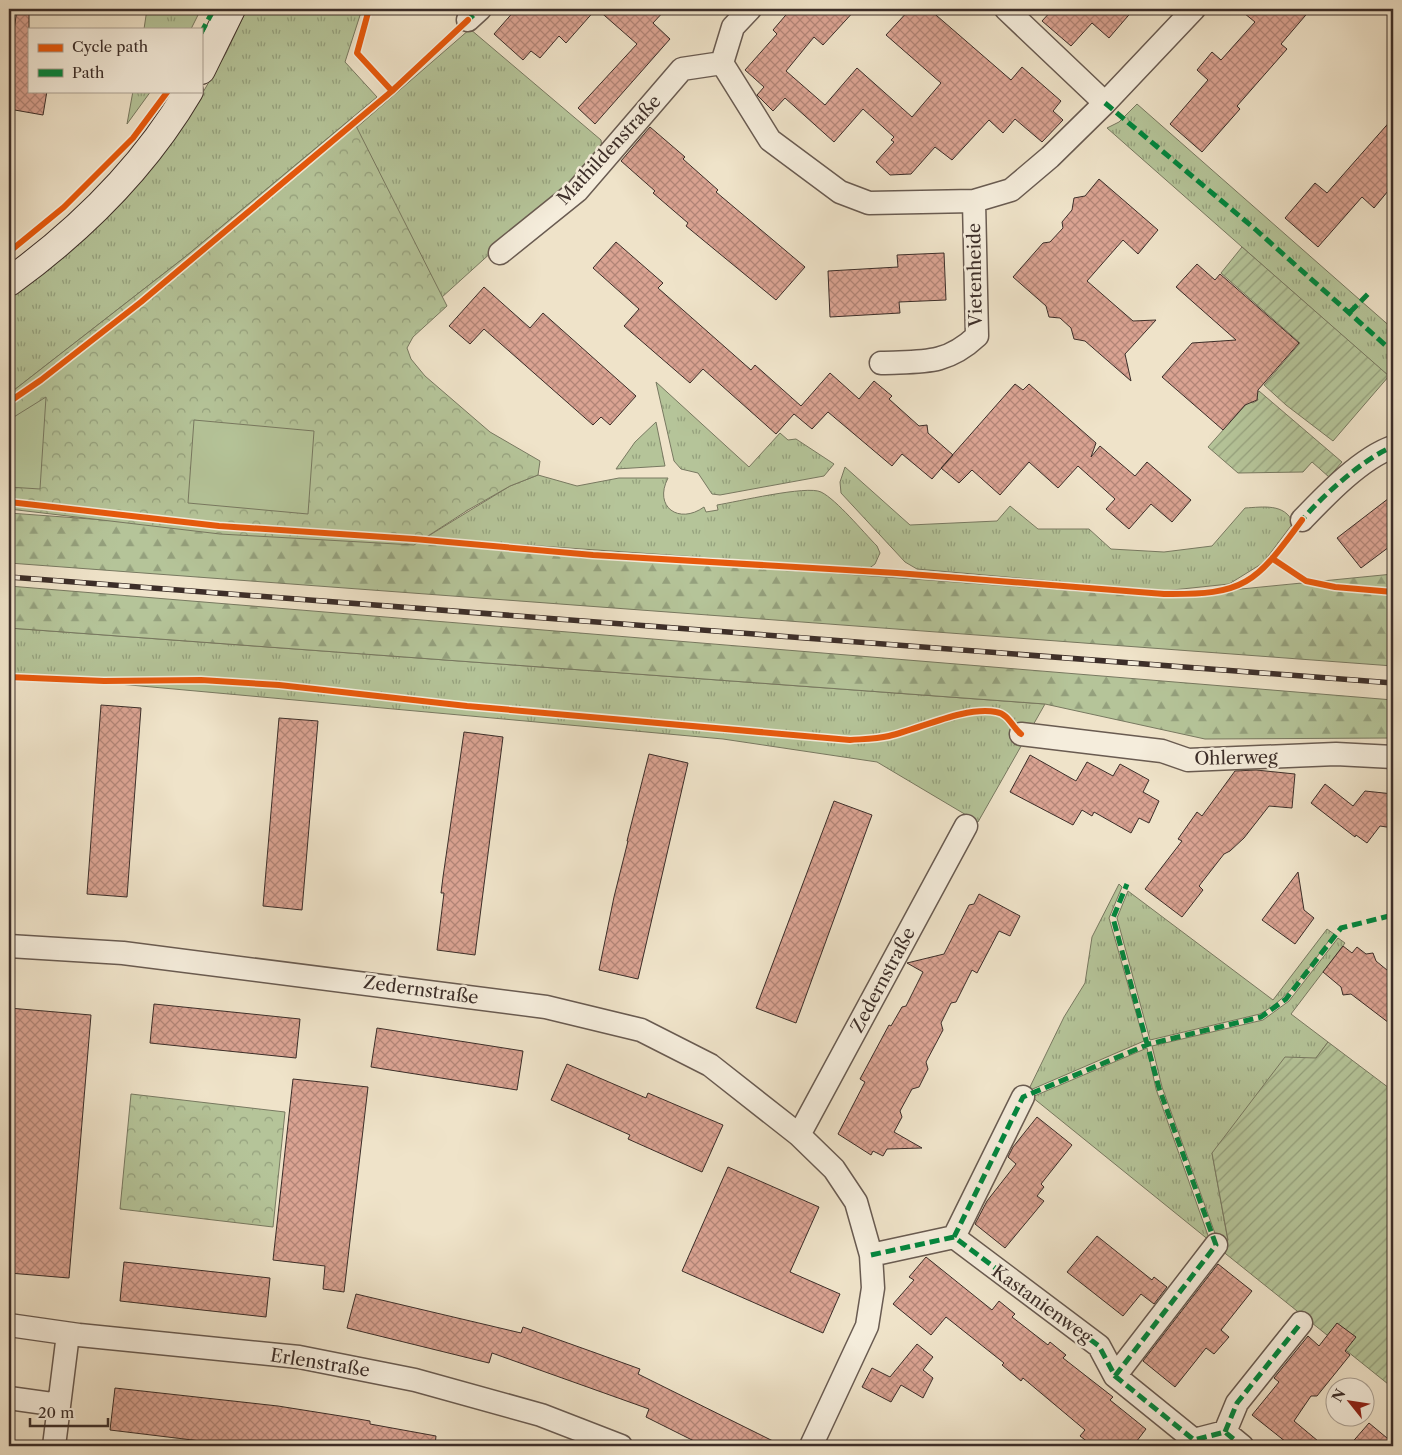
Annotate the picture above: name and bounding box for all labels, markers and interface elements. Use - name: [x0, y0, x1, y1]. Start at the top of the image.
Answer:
- legend: [28, 28, 202, 92]
- text: Cycle path: [72, 37, 149, 56]
- text: Path: [72, 63, 105, 82]
- street label: Mathildenstraße: [553, 91, 665, 209]
- street label: Vietenheide: [963, 223, 987, 328]
- street label: Ohlerweg: [1194, 746, 1278, 770]
- street label: Zedernstraße: [846, 924, 920, 1036]
- street label: Zedernstraße: [362, 971, 480, 1009]
- street label: Kastanienweg: [988, 1260, 1097, 1348]
- street label: Erlenstraße: [269, 1344, 371, 1382]
- north arrow: [1324, 1378, 1374, 1428]
- text: N: [1328, 1386, 1350, 1405]
- scale bar: [30, 1395, 108, 1427]
- text: 20 m: [38, 1403, 74, 1422]

